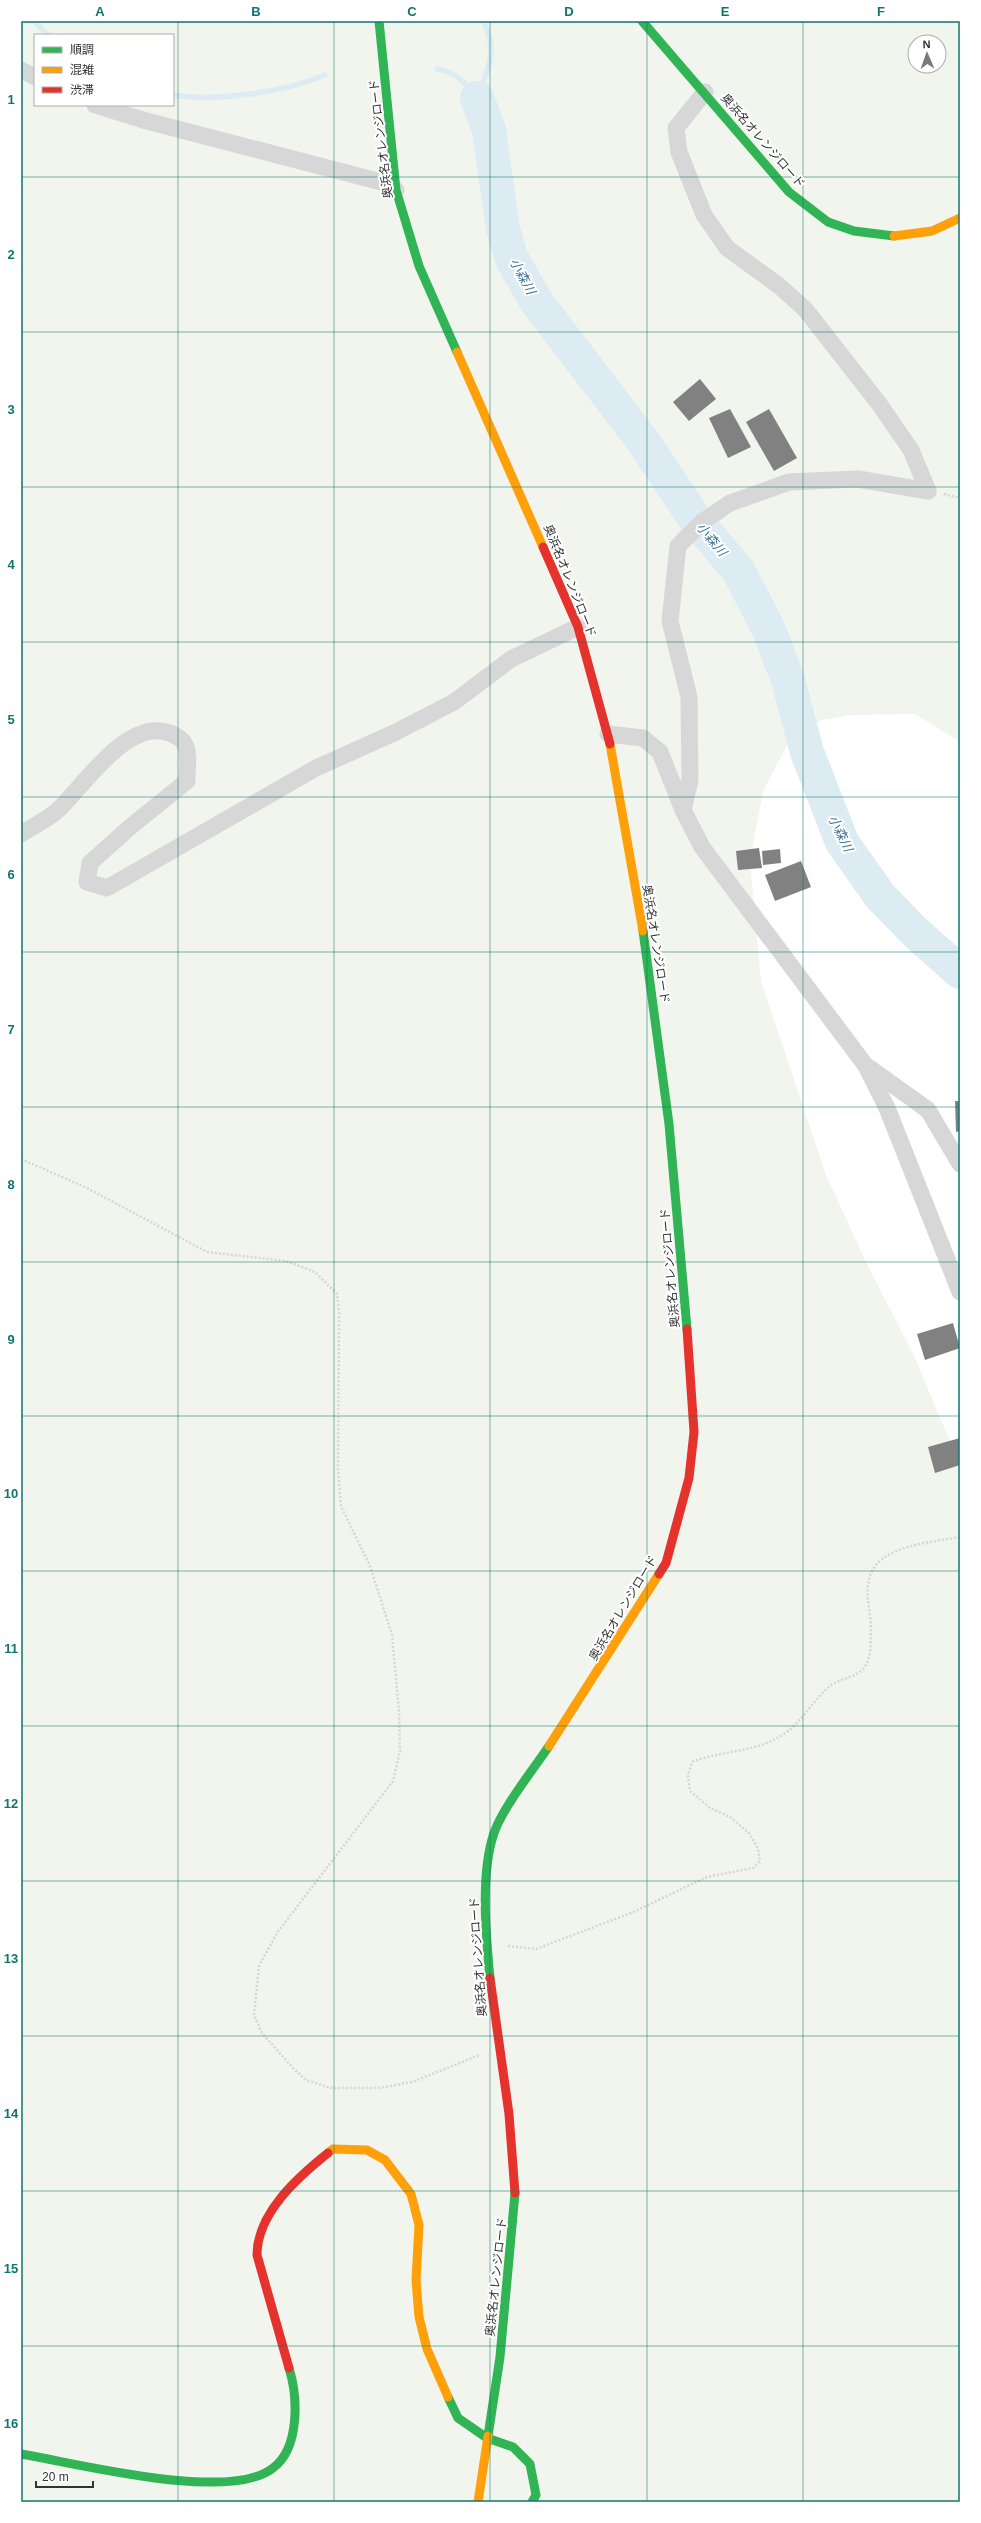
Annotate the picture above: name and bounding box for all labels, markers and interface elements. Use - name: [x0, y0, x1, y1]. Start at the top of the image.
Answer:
- text: A: [95, 4, 105, 19]
- text: B: [251, 4, 261, 19]
- text: C: [407, 4, 417, 19]
- text: D: [564, 4, 574, 19]
- text: E: [721, 4, 730, 19]
- text: F: [877, 4, 885, 19]
- legend: [34, 34, 174, 106]
- north arrow: [907, 34, 947, 74]
- text: N: [922, 38, 931, 50]
- text: 順調: [70, 43, 94, 57]
- text: 混雑: [70, 63, 94, 77]
- street label: 奥浜名オレンジロード: [367, 79, 395, 199]
- text: 渋滞: [70, 83, 94, 97]
- street label: 奥浜名オレンジロード: [718, 91, 808, 191]
- text: 1: [7, 92, 15, 107]
- text: 2: [7, 247, 15, 262]
- water label: 小森川: [507, 255, 539, 299]
- text: 3: [7, 402, 15, 417]
- water label: 小森川: [693, 520, 731, 561]
- street label: 奥浜名オレンジロード: [541, 523, 599, 639]
- text: 4: [7, 557, 15, 572]
- text: 5: [7, 712, 15, 727]
- water label: 小森川: [825, 812, 857, 856]
- text: 6: [7, 867, 15, 882]
- street label: 奥浜名オレンジロード: [640, 884, 672, 1004]
- text: 7: [7, 1022, 15, 1037]
- text: 8: [7, 1177, 15, 1192]
- street label: 奥浜名オレンジロード: [658, 1208, 682, 1328]
- text: 9: [7, 1332, 15, 1347]
- text: 10: [4, 1486, 18, 1501]
- street label: 奥浜名オレンジロード: [586, 1553, 660, 1663]
- text: 11: [4, 1641, 18, 1656]
- text: 12: [4, 1796, 18, 1811]
- street label: 奥浜名オレンジロード: [467, 1897, 489, 2017]
- text: 13: [4, 1951, 18, 1966]
- text: 14: [4, 2106, 19, 2121]
- street label: 奥浜名オレンジロード: [483, 2217, 509, 2337]
- text: 15: [4, 2261, 18, 2276]
- text: 16: [4, 2416, 18, 2431]
- scale bar: [36, 2463, 93, 2489]
- text: 20 m: [42, 2470, 69, 2484]

